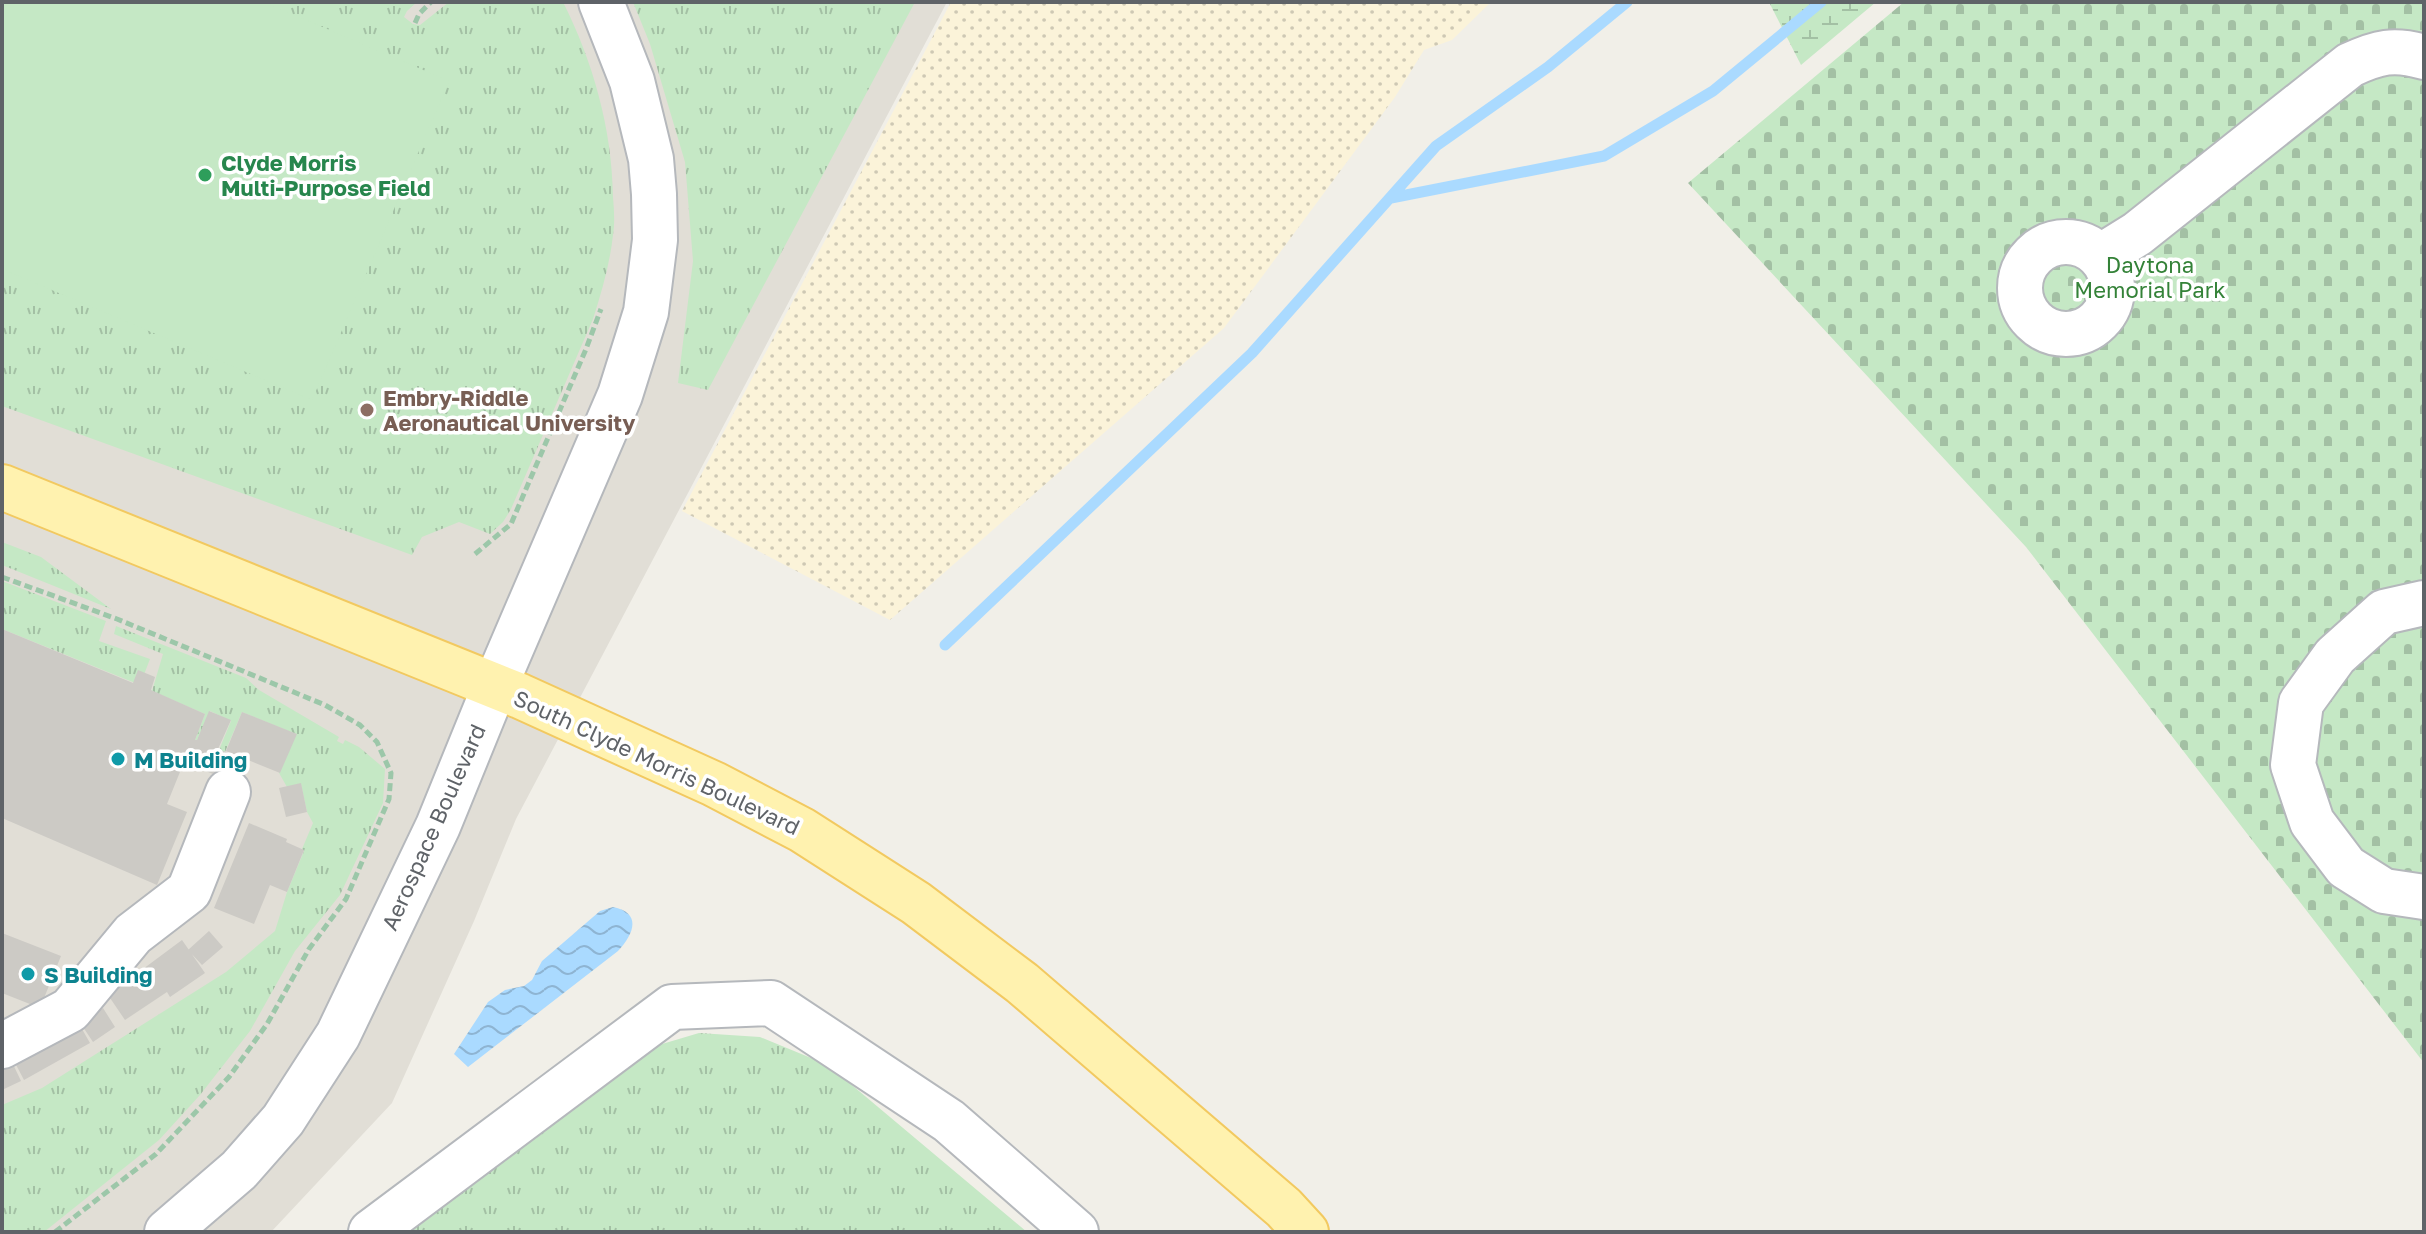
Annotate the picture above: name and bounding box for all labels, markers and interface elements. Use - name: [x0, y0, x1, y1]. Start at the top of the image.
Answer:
- place label: Clyde Morris Multi-Purpose Field: [221, 149, 431, 201]
- marker: Clyde Morris Multi-Purpose Field: [196, 166, 214, 184]
- park label: Daytona Memorial Park: [2074, 251, 2226, 303]
- place label: Embry-Riddle Aeronautical University: [383, 384, 635, 436]
- marker: Embry-Riddle Aeronautical University: [358, 401, 376, 419]
- street label: South Clyde Morris Boulevard: [510, 684, 804, 840]
- street label: Aerospace Boulevard: [375, 720, 491, 934]
- place label: M Building: [134, 746, 247, 773]
- marker: M Building: [109, 750, 127, 768]
- place label: S Building: [44, 961, 153, 988]
- marker: S Building: [19, 965, 37, 983]

